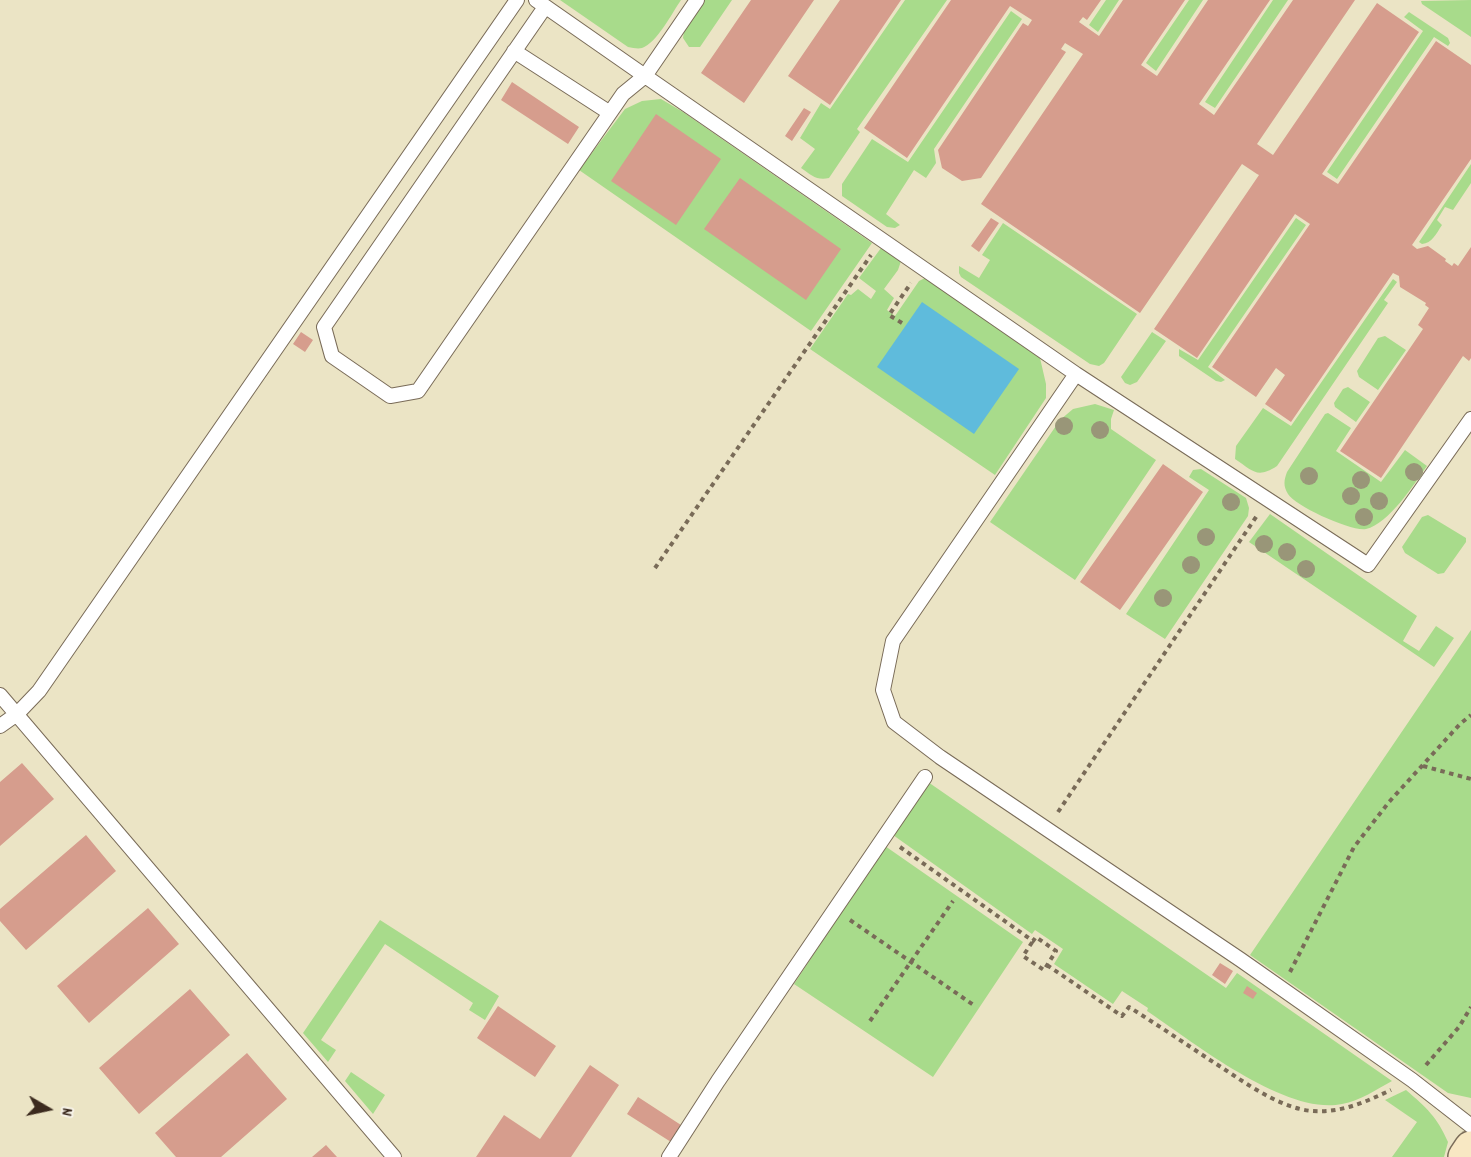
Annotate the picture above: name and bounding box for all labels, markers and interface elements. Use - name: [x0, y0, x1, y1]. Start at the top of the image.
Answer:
- north arrow: [18, 1079, 78, 1139]
- text: N: [54, 1106, 78, 1118]

